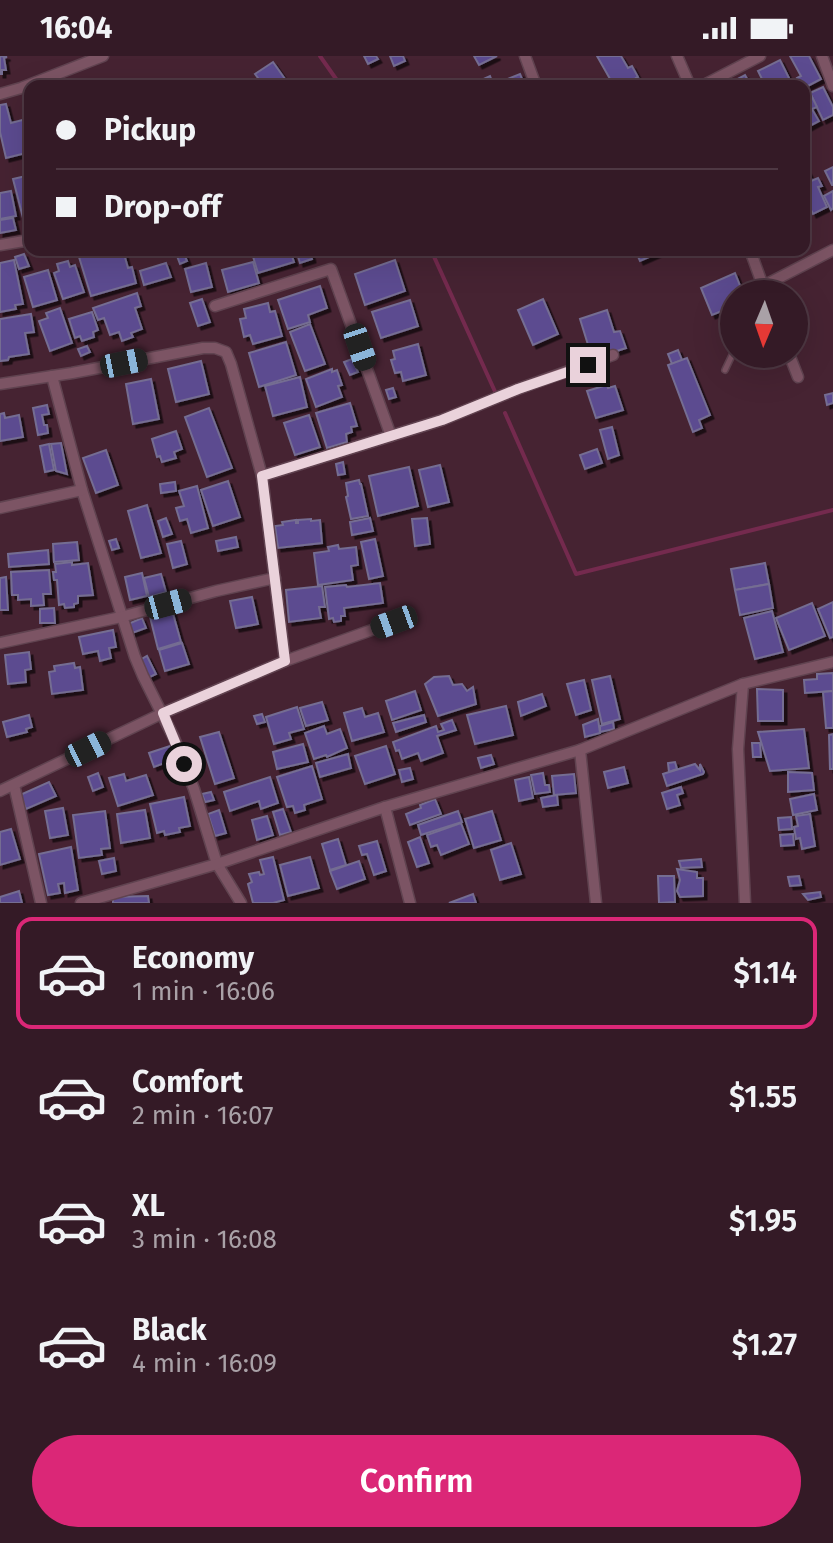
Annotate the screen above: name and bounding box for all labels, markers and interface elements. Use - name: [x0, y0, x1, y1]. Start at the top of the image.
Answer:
- text: 16:04: [40, 10, 113, 46]
- text: Pickup: [104, 112, 196, 148]
- text: Drop-off: [104, 189, 221, 225]
- north arrow: [720, 280, 808, 368]
- map controls: [720, 280, 808, 368]
- car: [341, 320, 379, 374]
- car: [98, 347, 150, 379]
- route end: [570, 347, 606, 383]
- car: [142, 586, 194, 622]
- car: [367, 603, 421, 641]
- car: [61, 728, 115, 770]
- route start: [166, 746, 202, 782]
- icon: car: [36, 937, 108, 1009]
- text: Economy: [132, 940, 254, 976]
- text: $1.14: [733, 955, 797, 991]
- text: 1 min · 16:06: [132, 976, 275, 1007]
- icon: car: [36, 1061, 108, 1133]
- text: Comfort: [132, 1064, 243, 1100]
- text: $1.55: [729, 1079, 797, 1115]
- text: 2 min · 16:07: [132, 1100, 274, 1131]
- icon: car: [36, 1185, 108, 1257]
- text: XL: [132, 1188, 165, 1224]
- text: $1.95: [729, 1203, 797, 1239]
- text: 3 min · 16:08: [132, 1224, 277, 1255]
- icon: car: [36, 1309, 108, 1381]
- text: Black: [132, 1312, 207, 1348]
- text: $1.27: [732, 1327, 797, 1363]
- text: 4 min · 16:09: [132, 1348, 277, 1379]
- button: Confirm: [32, 1435, 801, 1527]

